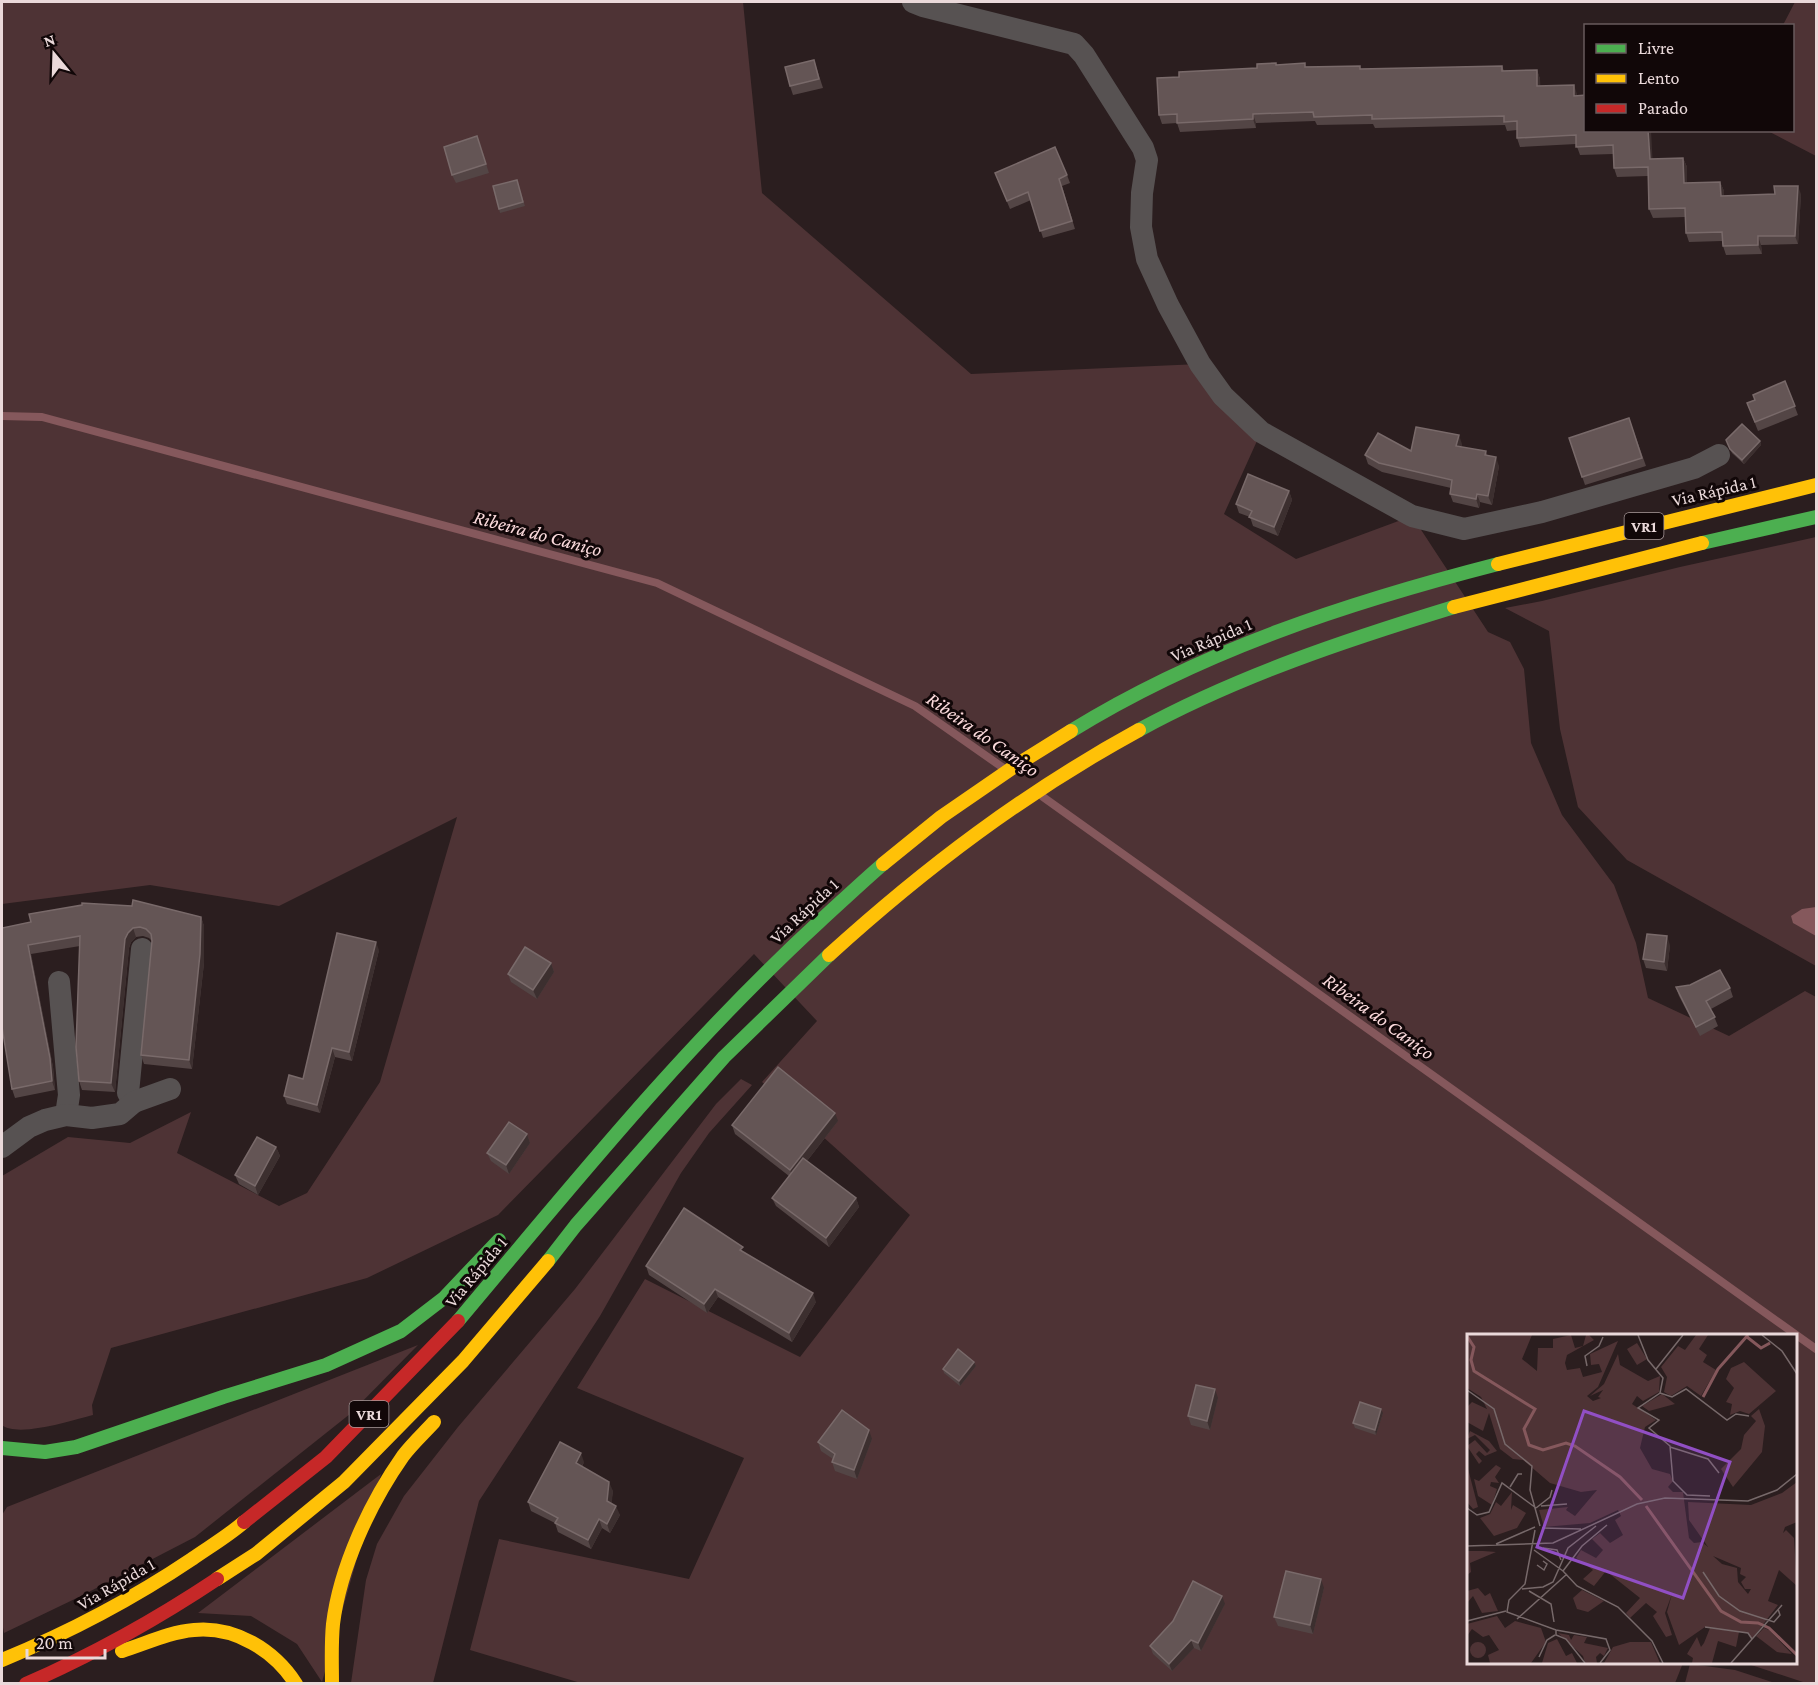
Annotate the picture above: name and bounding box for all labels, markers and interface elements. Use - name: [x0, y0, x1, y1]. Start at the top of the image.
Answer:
- north arrow: [24, 24, 84, 84]
- legend: [1584, 24, 1794, 132]
- text: N: [41, 30, 57, 50]
- text: Livre: [1638, 38, 1674, 58]
- text: Lento: [1638, 68, 1679, 88]
- text: Parado: [1638, 98, 1688, 118]
- street label: Via Rápida 1: [1670, 472, 1758, 510]
- water label: Ribeira do Caniço: [471, 505, 605, 562]
- road number: VR1: [1624, 513, 1664, 539]
- street label: Via Rápida 1: [1168, 614, 1254, 666]
- water label: Ribeira do Caniço: [922, 687, 1043, 782]
- street label: Via Rápida 1: [766, 874, 842, 948]
- water label: Ribeira do Caniço: [1319, 968, 1439, 1064]
- street label: Via Rápida 1: [441, 1233, 511, 1311]
- inset map: [1467, 1334, 1797, 1664]
- road number: VR1: [350, 1401, 388, 1427]
- street label: Via Rápida 1: [74, 1554, 158, 1614]
- scale bar: [27, 1622, 105, 1660]
- text: 20 m: [36, 1633, 73, 1653]

